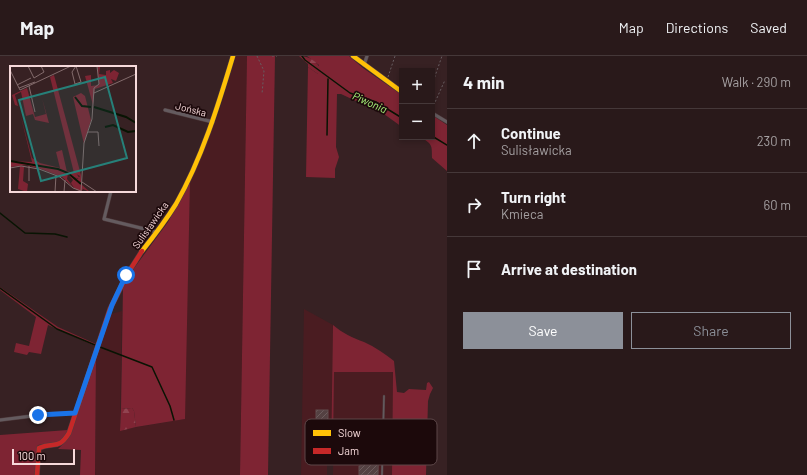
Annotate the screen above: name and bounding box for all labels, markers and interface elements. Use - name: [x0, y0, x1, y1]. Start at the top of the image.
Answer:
- text: Map: [20, 16, 54, 39]
- text: Map: [619, 19, 644, 36]
- text: Directions: [666, 19, 728, 36]
- text: Saved: [750, 19, 787, 36]
- inset map: [10, 66, 136, 192]
- map controls: [399, 68, 435, 140]
- button: +: [399, 68, 435, 104]
- text: 4 min: [463, 72, 505, 92]
- text: Walk · 290 m: [722, 74, 791, 90]
- water label: Piwonia: [351, 89, 390, 115]
- street label: Jońska: [174, 99, 208, 119]
- button: −: [399, 104, 435, 140]
- text: Continue: [501, 124, 561, 142]
- icon: ahead: [463, 130, 485, 152]
- text: 230 m: [757, 133, 791, 149]
- text: Sulisławicka: [501, 142, 572, 158]
- text: Turn right: [501, 188, 566, 206]
- icon: right: [463, 194, 485, 216]
- text: 60 m: [764, 197, 791, 213]
- street label: Sulisławicka: [130, 199, 170, 251]
- text: Kmieca: [501, 206, 543, 222]
- icon: arrive: [463, 258, 485, 280]
- text: Arrive at destination: [501, 260, 637, 278]
- route start: [117, 266, 135, 284]
- button: Save: [463, 312, 623, 349]
- button: Share: [631, 312, 791, 349]
- route end: [29, 406, 47, 424]
- legend: [305, 419, 437, 465]
- text: Slow: [338, 426, 361, 439]
- text: Jam: [338, 444, 359, 457]
- scale bar: [12, 447, 75, 466]
- text: 100 m: [18, 449, 46, 462]

